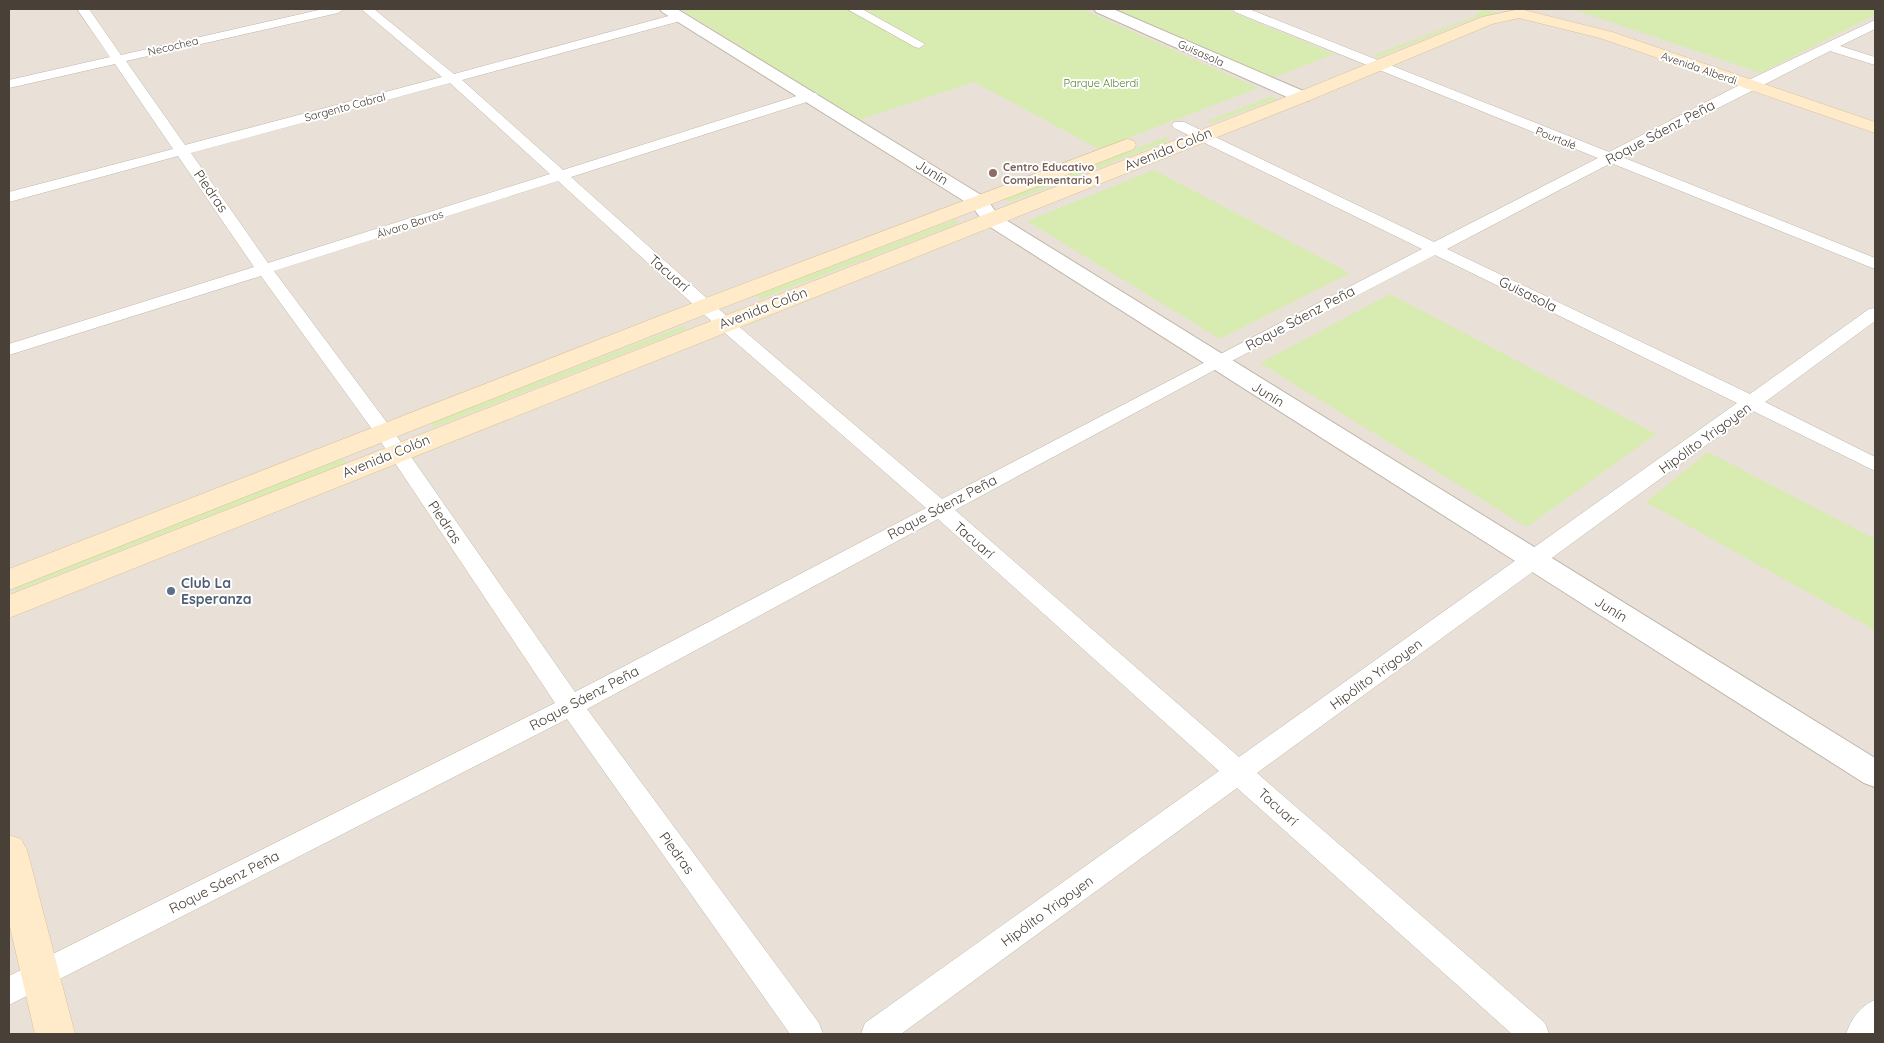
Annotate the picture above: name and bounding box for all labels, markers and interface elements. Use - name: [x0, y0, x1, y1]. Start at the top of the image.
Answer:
- street label: Necochea: [146, 33, 200, 59]
- street label: Guisasola: [1176, 37, 1226, 69]
- street label: Avenida Alberdi: [1659, 48, 1739, 88]
- park label: Parque Alberdi: [1064, 76, 1138, 90]
- street label: Sargento Cabral: [303, 89, 387, 125]
- street label: Roque Sáenz Peña: [1602, 96, 1718, 168]
- street label: Avenida Colón: [1121, 123, 1215, 175]
- street label: Pourtalé: [1534, 124, 1578, 152]
- street label: Junín: [912, 155, 952, 189]
- place label: Centro Educativo Complementario 1: [1003, 160, 1099, 187]
- street label: Piedras: [190, 166, 232, 216]
- marker: Centro Educativo Complementario 1: [987, 167, 999, 179]
- street label: Álvaro Barros: [375, 207, 445, 241]
- street label: Tacuarí: [645, 251, 693, 295]
- street label: Guisasola: [1496, 272, 1560, 316]
- street label: Roque Sáenz Peña: [1242, 282, 1358, 354]
- street label: Avenida Colón: [716, 283, 810, 333]
- street label: Junín: [1248, 377, 1288, 411]
- street label: Hipólito Yrigoyen: [1655, 398, 1755, 478]
- street label: Avenida Colón: [339, 430, 433, 482]
- street label: Roque Sáenz Peña: [884, 471, 1000, 543]
- street label: Piedras: [424, 497, 466, 547]
- street label: Tacuarí: [950, 518, 998, 562]
- place label: Club La Esperanza: [181, 574, 251, 608]
- marker: Club La Esperanza: [165, 585, 177, 597]
- street label: Junín: [1591, 592, 1631, 626]
- street label: Hipólito Yrigoyen: [1326, 634, 1426, 714]
- street label: Roque Sáenz Peña: [526, 662, 642, 734]
- street label: Tacuarí: [1254, 784, 1302, 830]
- street label: Piedras: [656, 828, 698, 878]
- street label: Roque Sáenz Peña: [166, 846, 282, 918]
- street label: Hipólito Yrigoyen: [997, 871, 1097, 951]

